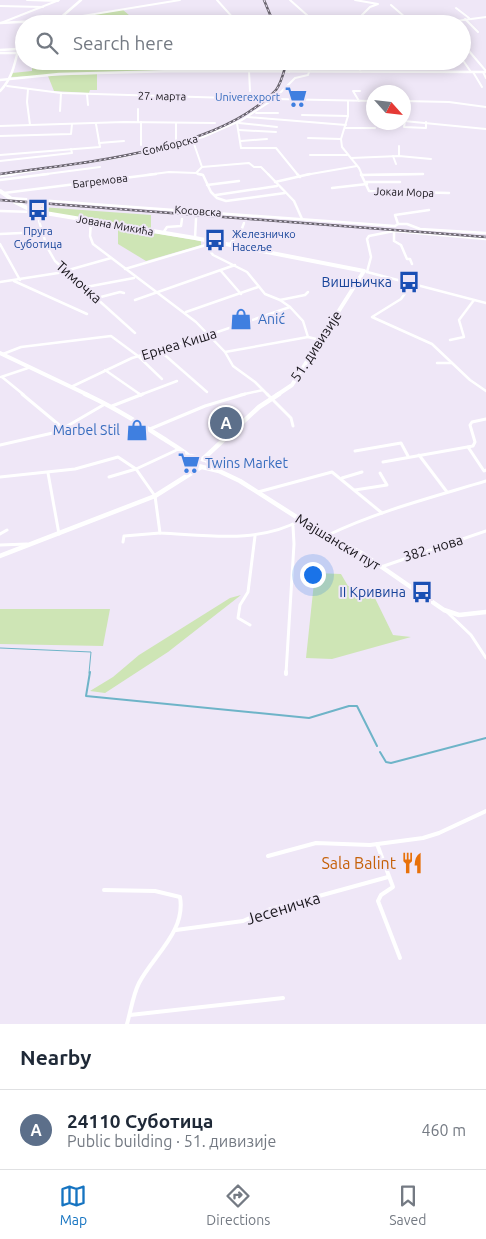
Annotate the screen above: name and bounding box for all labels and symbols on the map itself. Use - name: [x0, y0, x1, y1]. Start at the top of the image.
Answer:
- supermarket icon: Univerexport: [283, 84, 309, 110]
- north arrow: [366, 85, 411, 130]
- street label: 27. марта: [138, 90, 186, 102]
- place label: Univerexport: [215, 91, 281, 103]
- street label: Сомборска: [141, 132, 199, 158]
- street label: Багремова: [72, 172, 128, 190]
- street label: Јокаи Мора: [374, 185, 434, 199]
- bus stop icon: Пруга Суботица: [25, 197, 51, 223]
- street label: Косовска: [174, 203, 222, 219]
- street label: Јована Микића: [75, 212, 155, 238]
- place label: Пруга Суботица: [14, 225, 62, 250]
- bus stop icon: Железничко Насеље: [202, 227, 228, 253]
- place label: Железничко Насеље: [232, 228, 296, 253]
- street label: Тимочка: [53, 258, 105, 306]
- bus stop icon: Вишњичка: [396, 269, 422, 295]
- place label: Вишњичка: [322, 274, 392, 290]
- shop icon: Anić: [228, 306, 254, 332]
- street label: 51. дивизије: [287, 308, 345, 384]
- place label: Anić: [258, 311, 285, 327]
- street label: Ернеа Киша: [139, 325, 219, 363]
- pin: A: [210, 404, 242, 442]
- shop icon: Marbel Stil: [124, 417, 150, 443]
- place label: Marbel Stil: [53, 422, 120, 438]
- supermarket icon: Twins Market: [176, 450, 202, 476]
- place label: Twins Market: [205, 455, 289, 471]
- street label: Мајшански пут: [293, 510, 383, 574]
- street label: 382. нова: [401, 531, 465, 565]
- your location: [300, 562, 326, 588]
- bus stop icon: II Кривина: [409, 579, 435, 605]
- place label: II Кривина: [339, 584, 406, 600]
- restaurant icon: Sala Balint: [399, 850, 425, 876]
- place label: Sala Balint: [321, 854, 397, 872]
- street label: Јесеничка: [244, 888, 322, 928]

